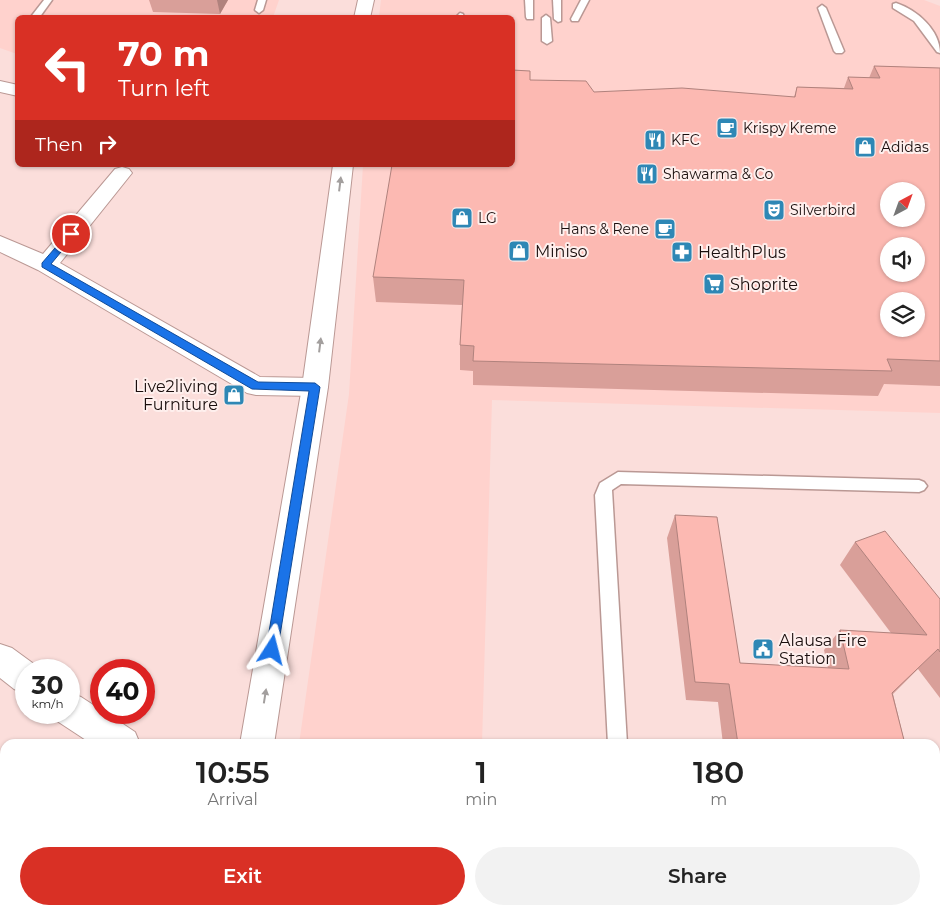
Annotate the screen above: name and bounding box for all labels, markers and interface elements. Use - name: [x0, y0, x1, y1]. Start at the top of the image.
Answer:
- text: 70 m: [118, 32, 209, 75]
- icon: left: [35, 35, 100, 100]
- text: Turn left: [118, 75, 210, 102]
- cafe icon: Krispy Kreme: [715, 116, 739, 140]
- place label: Krispy Kreme: [743, 119, 836, 137]
- restaurant icon: KFC: [643, 128, 667, 152]
- icon: right: [93, 130, 121, 158]
- place label: KFC: [671, 131, 700, 149]
- text: Then: [35, 133, 83, 156]
- shop icon: Adidas: [853, 135, 877, 159]
- place label: Adidas: [881, 138, 929, 156]
- restaurant icon: Shawarma & Co: [635, 162, 659, 186]
- place label: Shawarma & Co: [663, 165, 773, 183]
- one-way arrow: [336, 175, 344, 191]
- north arrow: [880, 182, 925, 228]
- map controls: [880, 182, 925, 337]
- theatre icon: Silverbird: [762, 198, 786, 222]
- place label: Silverbird: [790, 201, 856, 219]
- shop icon: LG: [450, 206, 474, 230]
- place label: LG: [478, 209, 497, 227]
- pin: [50, 213, 92, 255]
- cafe icon: Hans & Rene: [653, 217, 677, 241]
- icon: arrive: [57, 220, 85, 248]
- place label: Hans & Rene: [560, 220, 649, 238]
- button: sound: [880, 237, 925, 282]
- shop icon: Miniso: [507, 239, 531, 263]
- pharmacy icon: HealthPlus: [670, 240, 694, 264]
- place label: Miniso: [535, 242, 588, 261]
- place label: HealthPlus: [698, 243, 786, 262]
- supermarket icon: Shoprite: [702, 272, 726, 296]
- place label: Shoprite: [730, 275, 798, 294]
- button: layers: [880, 292, 925, 337]
- one-way arrow: [316, 337, 324, 353]
- place label: Live2living Furniture: [134, 377, 218, 414]
- shop icon: Live2living Furniture: [222, 383, 246, 407]
- position arrow: [245, 623, 297, 675]
- place label: Alausa Fire Station: [779, 631, 867, 668]
- public building icon: Alausa Fire Station: [751, 637, 775, 661]
- speed limit sign: 40: [90, 659, 155, 724]
- text: 30: [32, 670, 63, 700]
- one-way arrow: [261, 687, 269, 703]
- text: km/h: [31, 696, 64, 711]
- text: 10:55: [196, 754, 270, 791]
- text: 1: [476, 754, 487, 791]
- text: 180: [693, 754, 744, 791]
- text: Arrival: [207, 790, 258, 809]
- text: min: [465, 790, 497, 809]
- text: m: [710, 790, 727, 809]
- button: Exit: [20, 847, 465, 905]
- button: Share: [475, 847, 920, 905]

